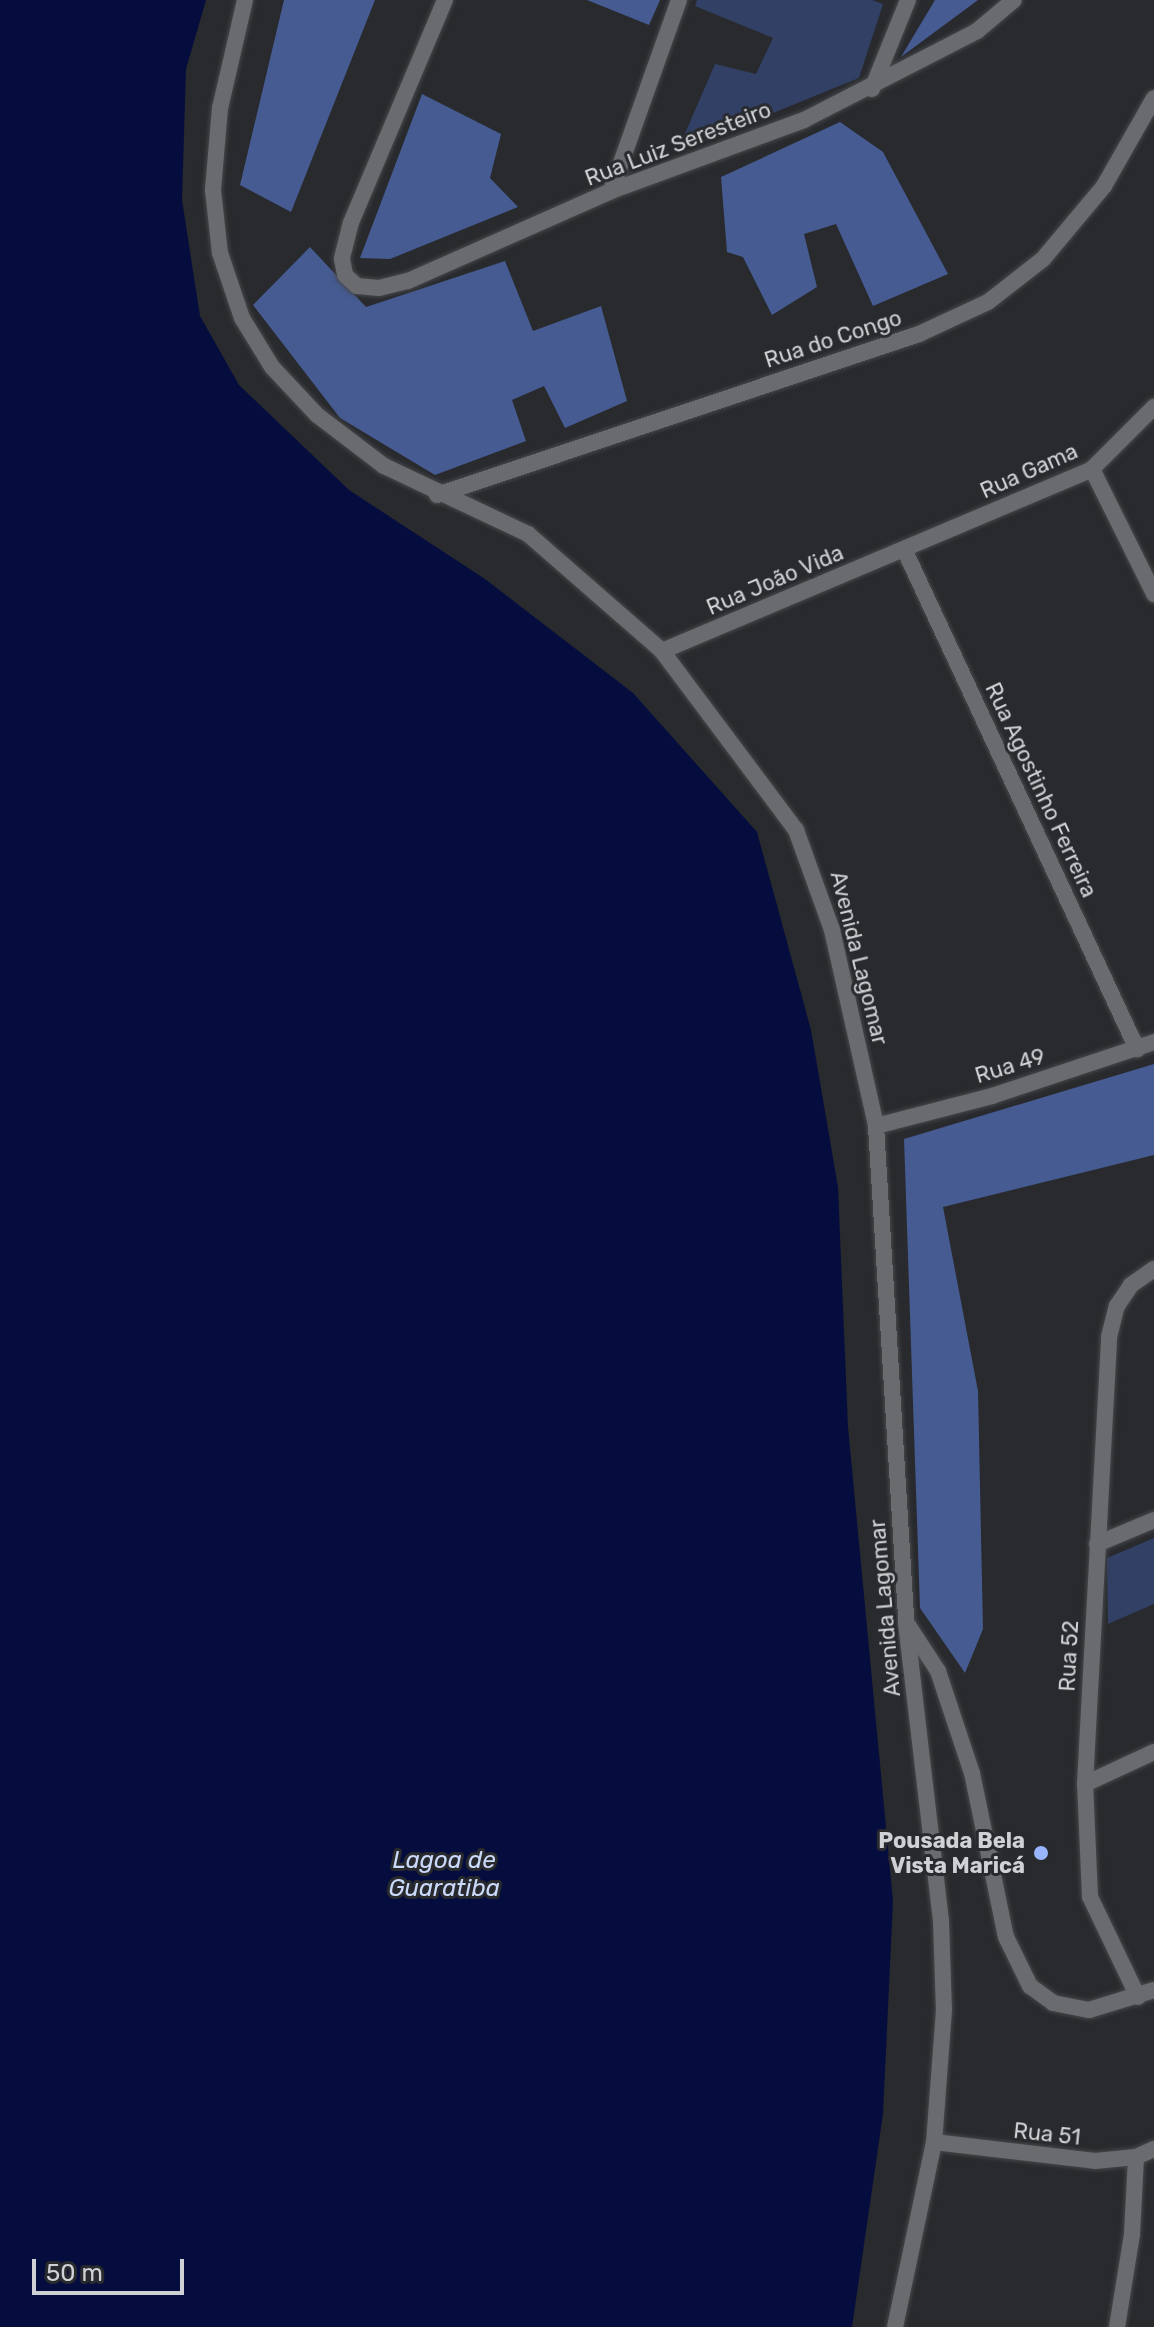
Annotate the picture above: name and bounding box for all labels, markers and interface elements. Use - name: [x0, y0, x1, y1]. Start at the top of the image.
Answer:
- street label: Rua Luiz Seresteiro: [581, 96, 775, 192]
- street label: Rua do Congo: [761, 304, 905, 374]
- street label: Rua Gama: [976, 438, 1082, 504]
- street label: Rua João Vida: [702, 539, 848, 621]
- street label: Rua Agostinho Ferreira: [979, 678, 1103, 902]
- street label: Avenida Lagomar: [825, 869, 893, 1047]
- street label: Rua 49: [972, 1043, 1048, 1089]
- street label: Avenida Lagomar: [864, 1518, 906, 1698]
- street label: Rua 52: [1054, 1620, 1084, 1692]
- place label: Pousada Bela Vista Maricá: [878, 1827, 1025, 1878]
- marker: Pousada Bela Vista Maricá: [1032, 1844, 1050, 1862]
- water label: Lagoa de Guaratiba: [388, 1847, 500, 1903]
- street label: Rua 51: [1012, 2117, 1082, 2151]
- scale bar: [36, 2243, 188, 2293]
- text: 50 m: [46, 2259, 103, 2287]

